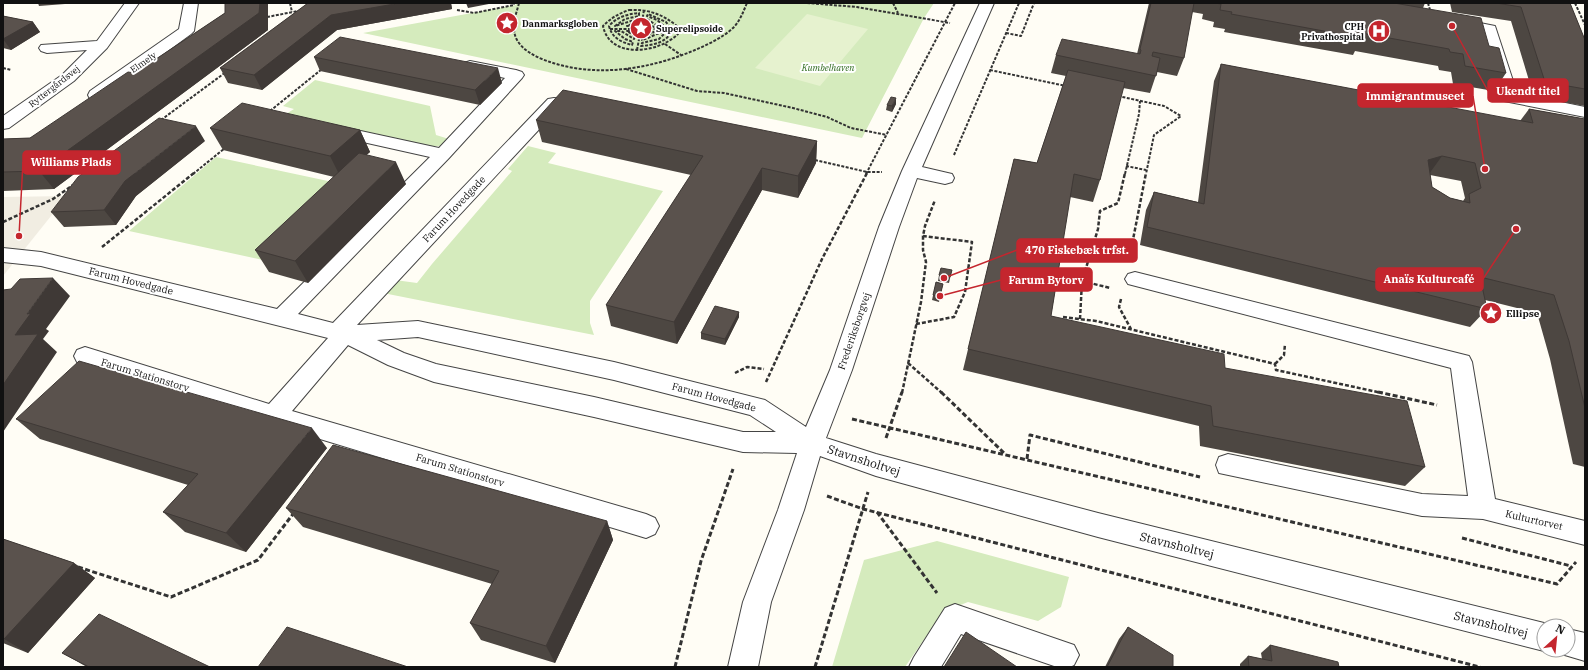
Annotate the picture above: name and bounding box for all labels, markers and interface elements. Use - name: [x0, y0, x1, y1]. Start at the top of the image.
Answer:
- place icon: Danmarksgloben: [494, 10, 520, 36]
- place icon: Superelipsoide: [628, 15, 654, 41]
- place label: Danmarksgloben: [522, 18, 598, 29]
- hospital icon: CPH Privathospital: [1366, 18, 1392, 44]
- place label: CPH Privathospital: [1301, 21, 1364, 42]
- place label: Superelipsoide: [656, 23, 723, 34]
- street label: Elmely: [128, 49, 158, 75]
- park label: Kumbelhaven: [801, 62, 854, 73]
- street label: Ryttergårdsvej: [26, 63, 82, 109]
- callout: Ukendt titel: [1488, 79, 1568, 102]
- callout: Immigrantmuseet: [1358, 84, 1473, 107]
- text: Ukendt titel: [1496, 84, 1560, 98]
- text: Immigrantmuseet: [1366, 89, 1464, 103]
- callout: Williams Plads: [23, 151, 120, 174]
- text: Williams Plads: [31, 155, 112, 169]
- street label: Farum Hovedgade: [420, 173, 488, 245]
- callout: 470 Fiskebæk trfst.: [1017, 239, 1137, 262]
- text: 470 Fiskebæk trfst.: [1025, 243, 1129, 257]
- street label: Farum Hovedgade: [87, 264, 175, 298]
- callout: Farum Bytorv: [1001, 268, 1092, 291]
- callout: Anaïs Kulturcafé: [1376, 268, 1483, 291]
- text: Anaïs Kulturcafé: [1384, 272, 1474, 286]
- text: Farum Bytorv: [1008, 273, 1084, 287]
- street label: Frederiksborgvej: [835, 291, 873, 371]
- place icon: Ellipse: [1478, 300, 1504, 326]
- place label: Ellipse: [1506, 307, 1540, 320]
- street label: Farum Stationstorv: [99, 355, 191, 395]
- street label: Farum Hovedgade: [671, 380, 757, 414]
- street label: Stavnsholtvej: [826, 441, 902, 479]
- street label: Farum Stationstorv: [414, 450, 506, 490]
- street label: Kulturtorvet: [1504, 507, 1564, 533]
- street label: Stavnsholtvej: [1138, 529, 1216, 561]
- street label: Stavnsholtvej: [1452, 608, 1530, 640]
- north arrow: [1536, 618, 1576, 658]
- text: N: [1553, 621, 1568, 637]

